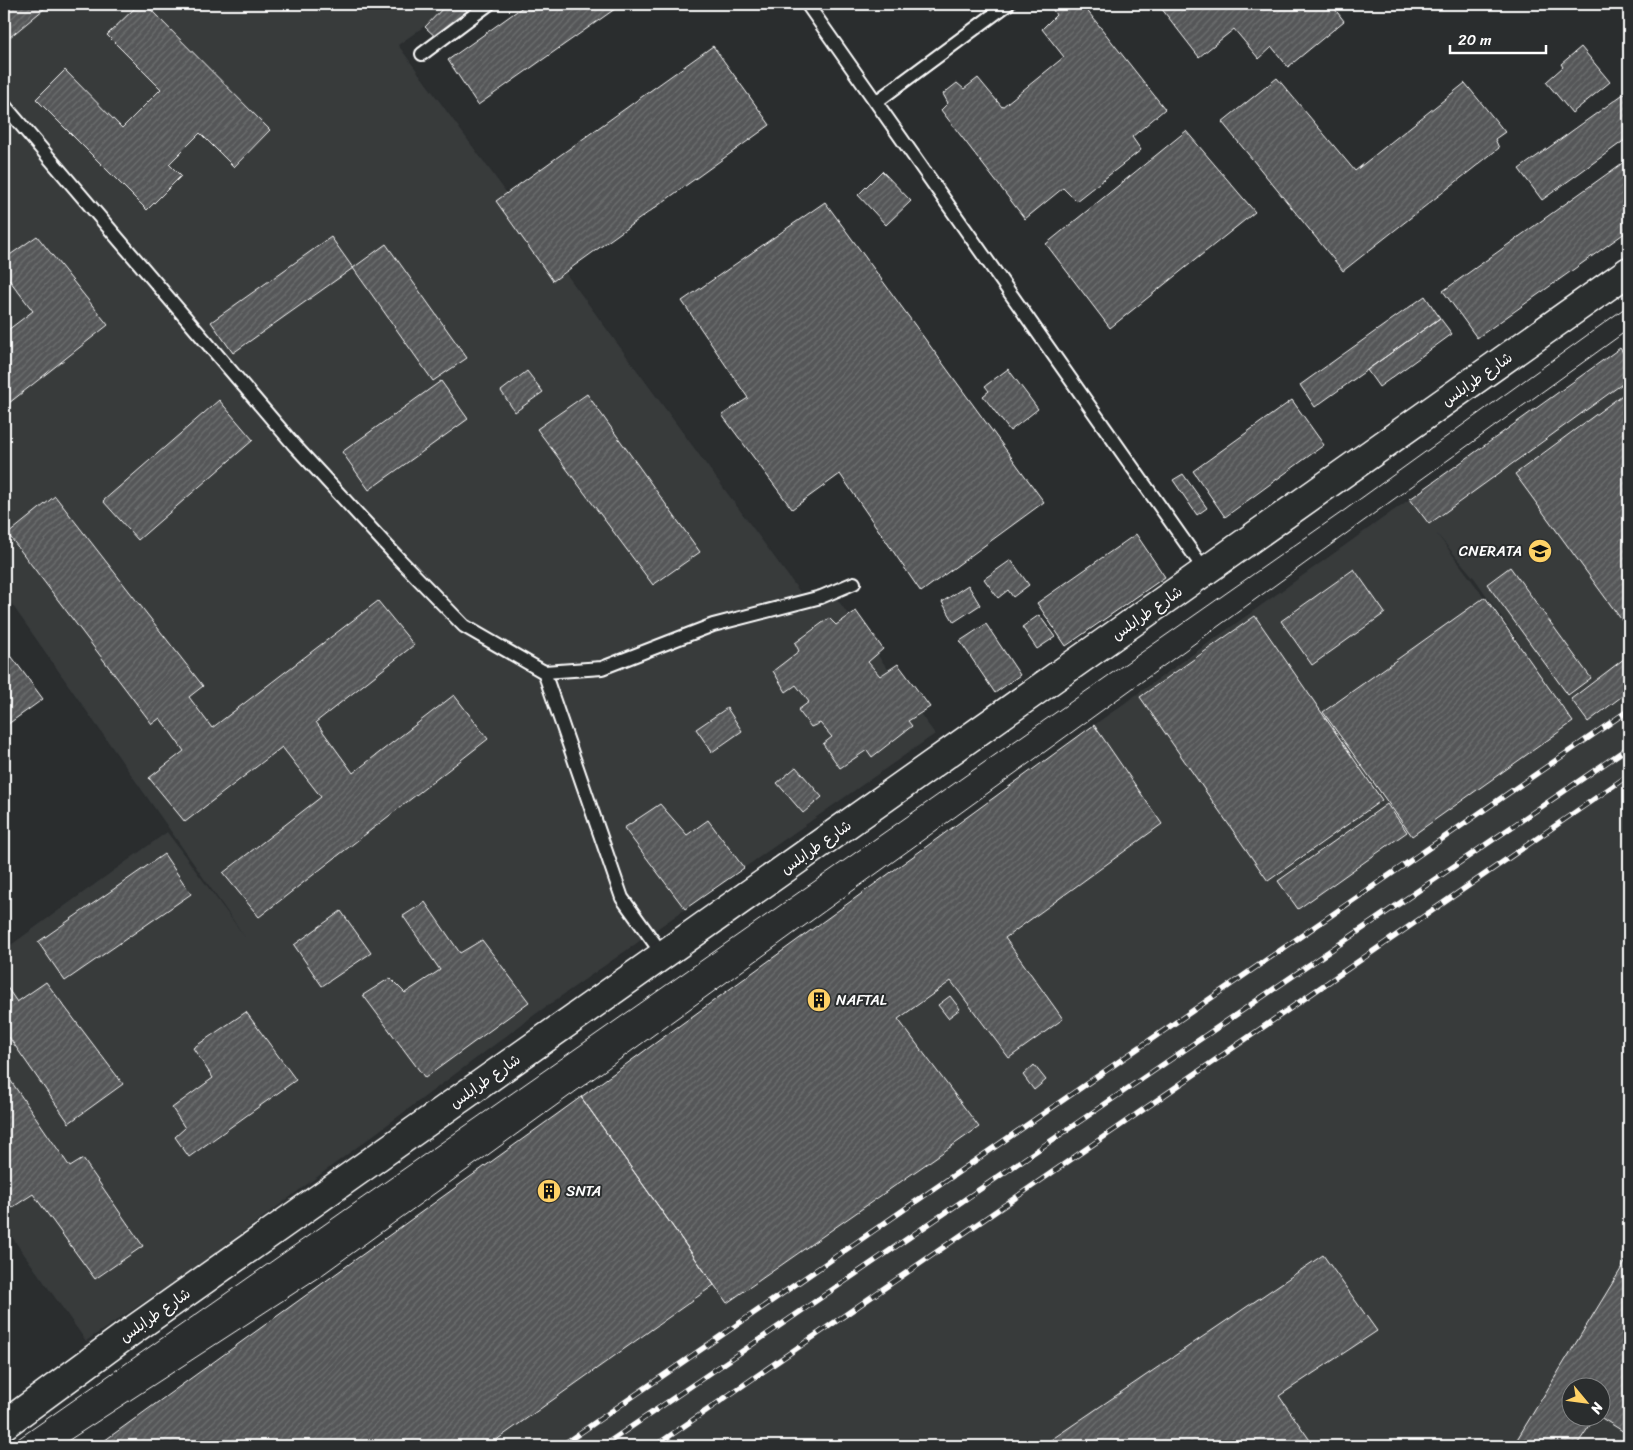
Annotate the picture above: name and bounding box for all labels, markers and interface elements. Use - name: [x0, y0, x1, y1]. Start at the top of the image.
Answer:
- scale bar: [1450, 22, 1547, 54]
- text: 20 m: [1458, 27, 1492, 53]
- street label: شارع طرابلس: [1436, 345, 1518, 413]
- place label: CNERATA: [1459, 538, 1522, 564]
- school or university icon: CNERATA: [1527, 538, 1553, 564]
- street label: شارع طرابلس: [1106, 579, 1188, 647]
- street label: شارع طرابلس: [775, 813, 857, 881]
- building icon: NAFTAL: [806, 987, 832, 1013]
- place label: NAFTAL: [836, 987, 887, 1013]
- street label: شارع طرابلس: [444, 1047, 526, 1115]
- building icon: SNTA: [536, 1178, 562, 1204]
- place label: SNTA: [566, 1178, 601, 1204]
- street label: شارع طرابلس: [114, 1281, 196, 1349]
- north arrow: [1560, 1378, 1610, 1428]
- text: N: [1584, 1397, 1611, 1419]

